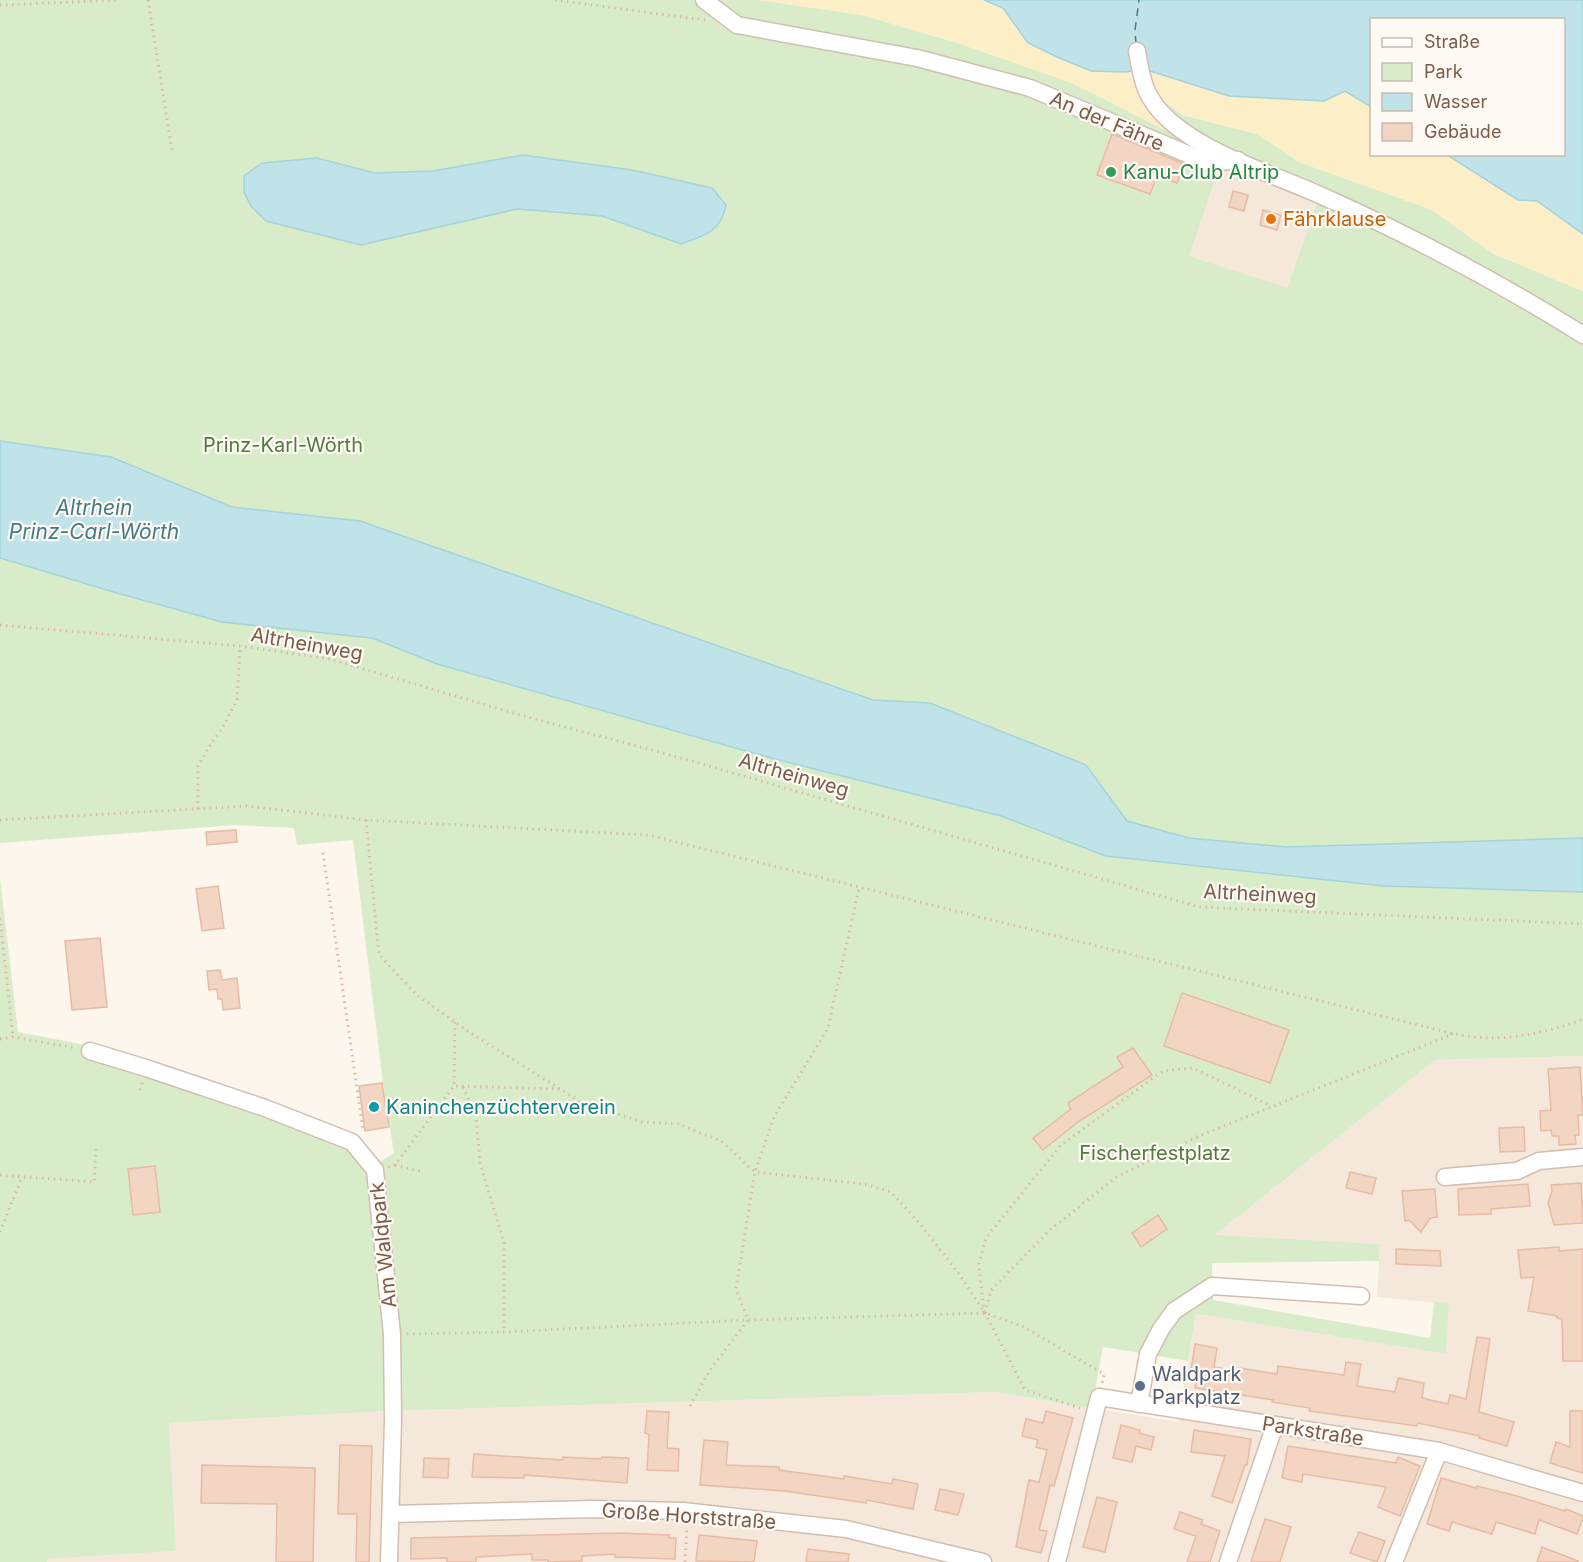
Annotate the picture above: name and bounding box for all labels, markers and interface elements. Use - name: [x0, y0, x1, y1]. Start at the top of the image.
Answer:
- legend: [1370, 18, 1565, 156]
- text: Straße: [1424, 31, 1480, 52]
- text: Park: [1424, 61, 1463, 82]
- street label: An der Fähre: [1046, 86, 1168, 156]
- text: Wasser: [1424, 91, 1487, 112]
- text: Gebäude: [1424, 121, 1501, 142]
- place label: Kanu-Club Altrip: [1123, 160, 1279, 184]
- marker: Kanu-Club Altrip: [1104, 165, 1118, 179]
- place label: Fährklause: [1283, 207, 1386, 231]
- marker: Fährklause: [1264, 212, 1278, 226]
- park label: Prinz-Karl-Wörth: [203, 433, 363, 457]
- water label: Altrhein Prinz-Carl-Wörth: [9, 495, 179, 544]
- street label: Altrheinweg: [249, 622, 365, 666]
- street label: Altrheinweg: [736, 748, 852, 802]
- street label: Altrheinweg: [1203, 879, 1317, 909]
- place label: Kaninchenzüchterverein: [386, 1095, 616, 1119]
- marker: Kaninchenzüchterverein: [367, 1100, 381, 1114]
- park label: Fischerfestplatz: [1079, 1141, 1231, 1165]
- street label: Am Waldpark: [364, 1181, 402, 1309]
- place label: Waldpark Parkplatz: [1152, 1362, 1242, 1409]
- marker: Waldpark Parkplatz: [1133, 1379, 1147, 1393]
- street label: Parkstraße: [1260, 1411, 1366, 1451]
- street label: Große Horststraße: [601, 1498, 777, 1534]

